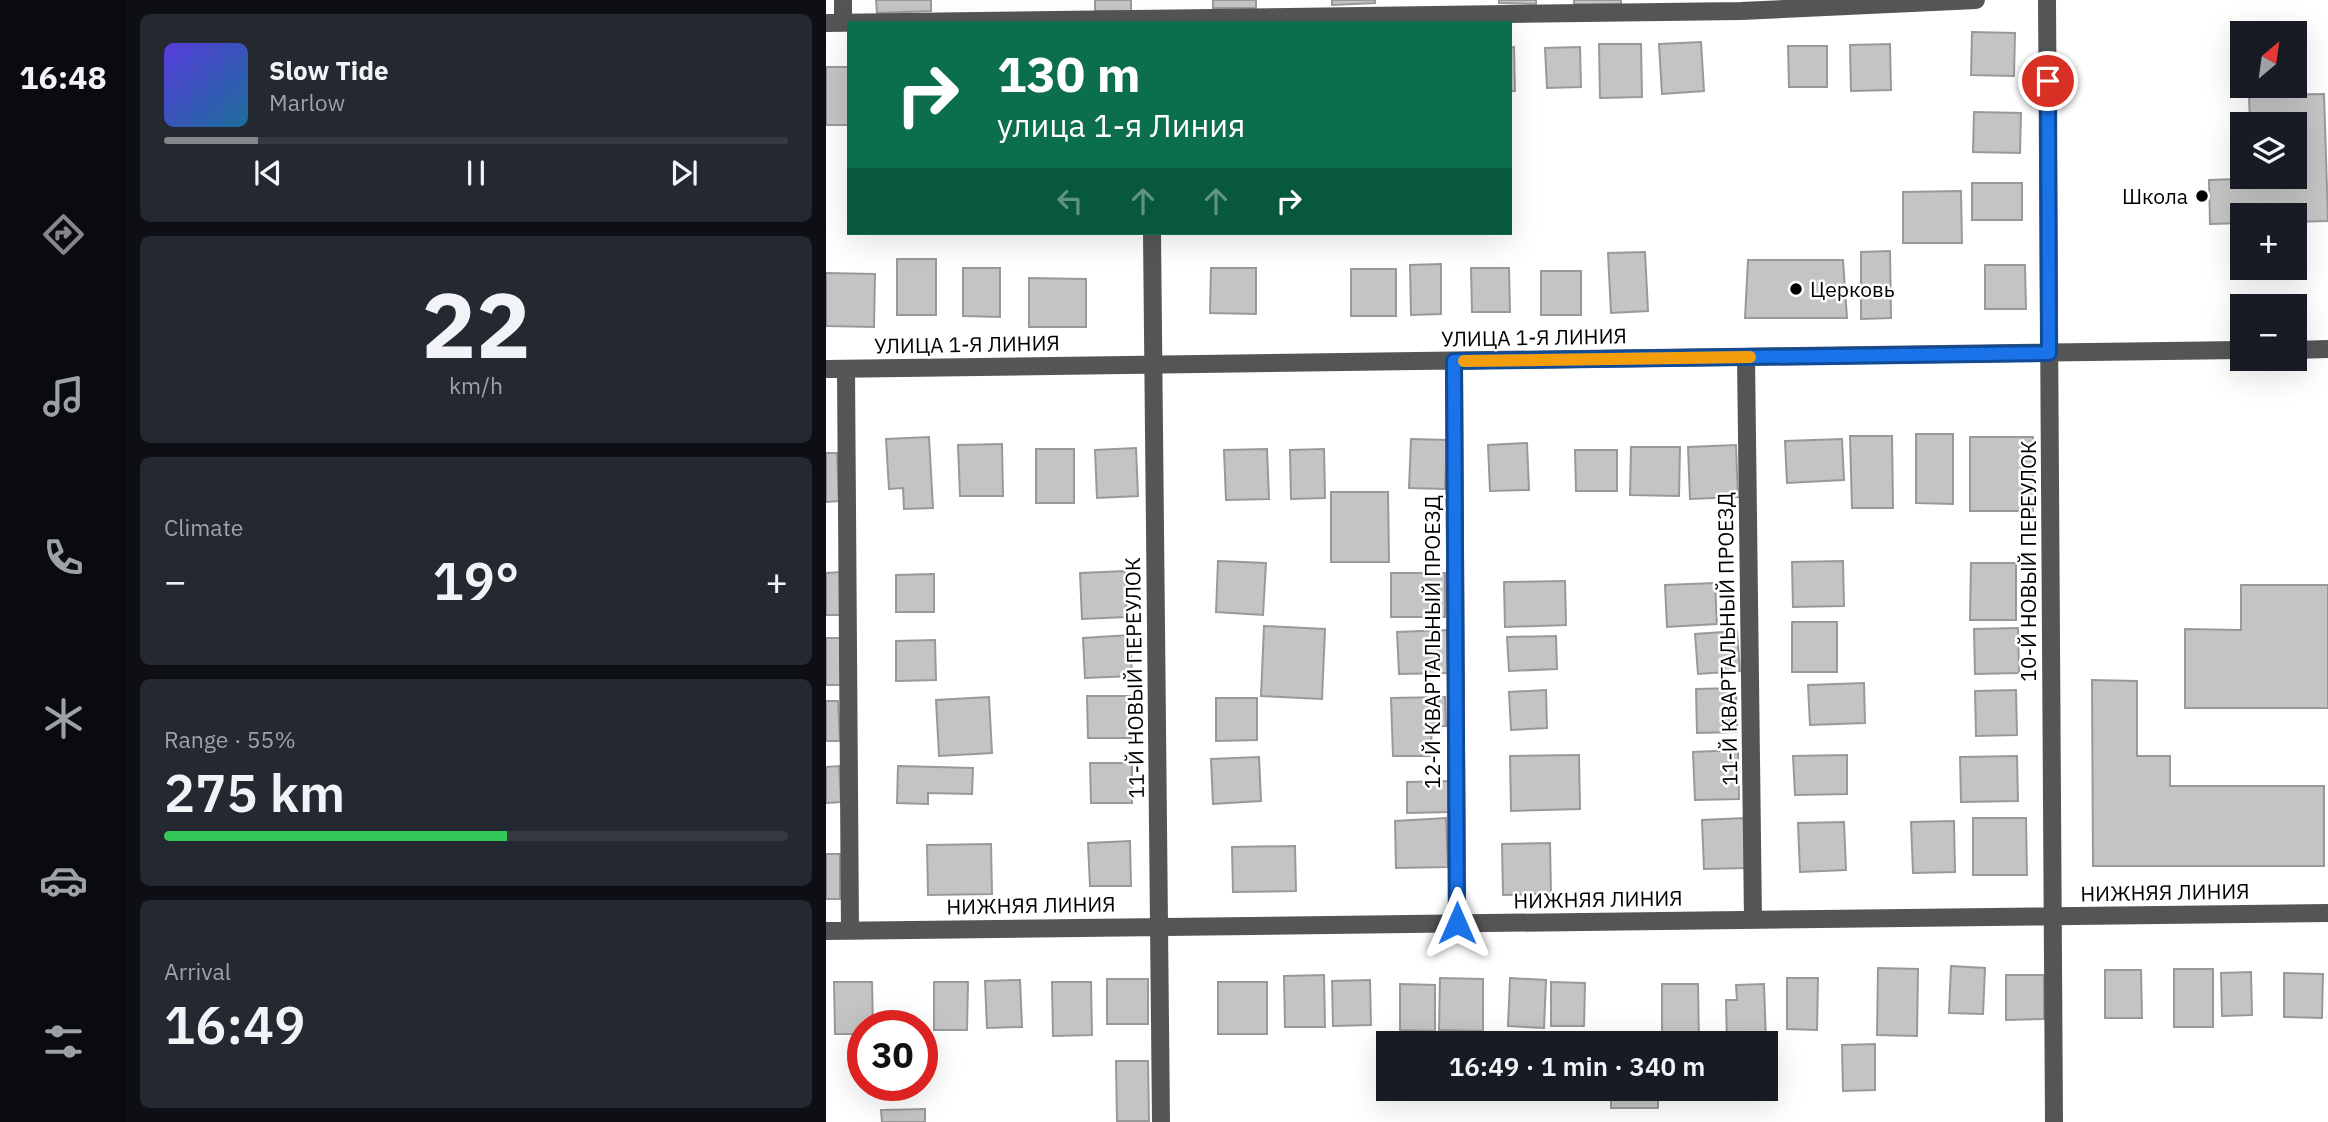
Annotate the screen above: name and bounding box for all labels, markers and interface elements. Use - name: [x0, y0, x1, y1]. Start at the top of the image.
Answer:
- north arrow: [2230, 21, 2306, 98]
- map controls: [2230, 21, 2307, 371]
- text: 130 m: [997, 42, 1141, 105]
- icon: right: [882, 49, 973, 140]
- pin: [2018, 51, 2078, 111]
- text: Slow Tide: [269, 53, 389, 87]
- text: 16:48: [19, 56, 107, 98]
- icon: arrive: [2029, 62, 2067, 100]
- text: Marlow: [269, 87, 345, 117]
- text: улица 1-я Линия: [997, 104, 1245, 146]
- button: layers: [2230, 112, 2307, 189]
- icon: previous: [249, 154, 287, 192]
- icon: pause: [457, 154, 495, 192]
- icon: next: [665, 154, 703, 192]
- icon: left: [1051, 182, 1089, 220]
- icon: ahead: [1124, 182, 1162, 220]
- icon: ahead: [1197, 182, 1235, 220]
- icon: right: [1270, 182, 1308, 220]
- place label: Школа: [2122, 182, 2188, 210]
- marker: Школа: [2194, 188, 2210, 204]
- button: +: [2230, 203, 2307, 280]
- icon: directions: [39, 210, 88, 259]
- text: 22: [421, 265, 531, 383]
- place label: Церковь: [1810, 275, 1895, 303]
- marker: Церковь: [1788, 281, 1804, 297]
- button: −: [2230, 294, 2307, 371]
- street label: УЛИЦА 1-Я ЛИНИЯ: [1441, 321, 1627, 353]
- street label: УЛИЦА 1-Я ЛИНИЯ: [874, 328, 1060, 360]
- text: km/h: [449, 370, 503, 400]
- icon: music: [39, 372, 88, 421]
- street label: 10-Й НОВЫЙ ПЕРЕУЛОК: [2014, 440, 2042, 682]
- street label: 11-Й КВАРТАЛЬНЫЙ ПРОЕЗД: [1710, 492, 1744, 786]
- street label: 12-Й КВАРТАЛЬНЫЙ ПРОЕЗД: [1418, 495, 1446, 789]
- text: Climate: [164, 512, 243, 542]
- icon: phone: [39, 533, 88, 582]
- text: 19°: [433, 547, 519, 614]
- text: −: [164, 556, 187, 605]
- text: +: [765, 556, 788, 605]
- street label: 11-Й НОВЫЙ ПЕРЕУЛОК: [1118, 557, 1150, 799]
- icon: climate: [39, 694, 88, 743]
- text: Range · 55%: [164, 724, 296, 754]
- text: 275 km: [164, 759, 345, 826]
- icon: car: [39, 856, 88, 905]
- street label: НИЖНЯЯ ЛИНИЯ: [2080, 877, 2250, 907]
- street label: НИЖНЯЯ ЛИНИЯ: [1513, 884, 1683, 914]
- position arrow: [1420, 886, 1494, 960]
- street label: НИЖНЯЯ ЛИНИЯ: [946, 890, 1116, 920]
- text: Arrival: [164, 956, 231, 986]
- text: 16:49: [164, 991, 305, 1058]
- speed limit sign: 30: [847, 1010, 938, 1101]
- icon: filters: [39, 1017, 88, 1066]
- text: 16:49 · 1 min · 340 m: [1449, 1049, 1705, 1083]

